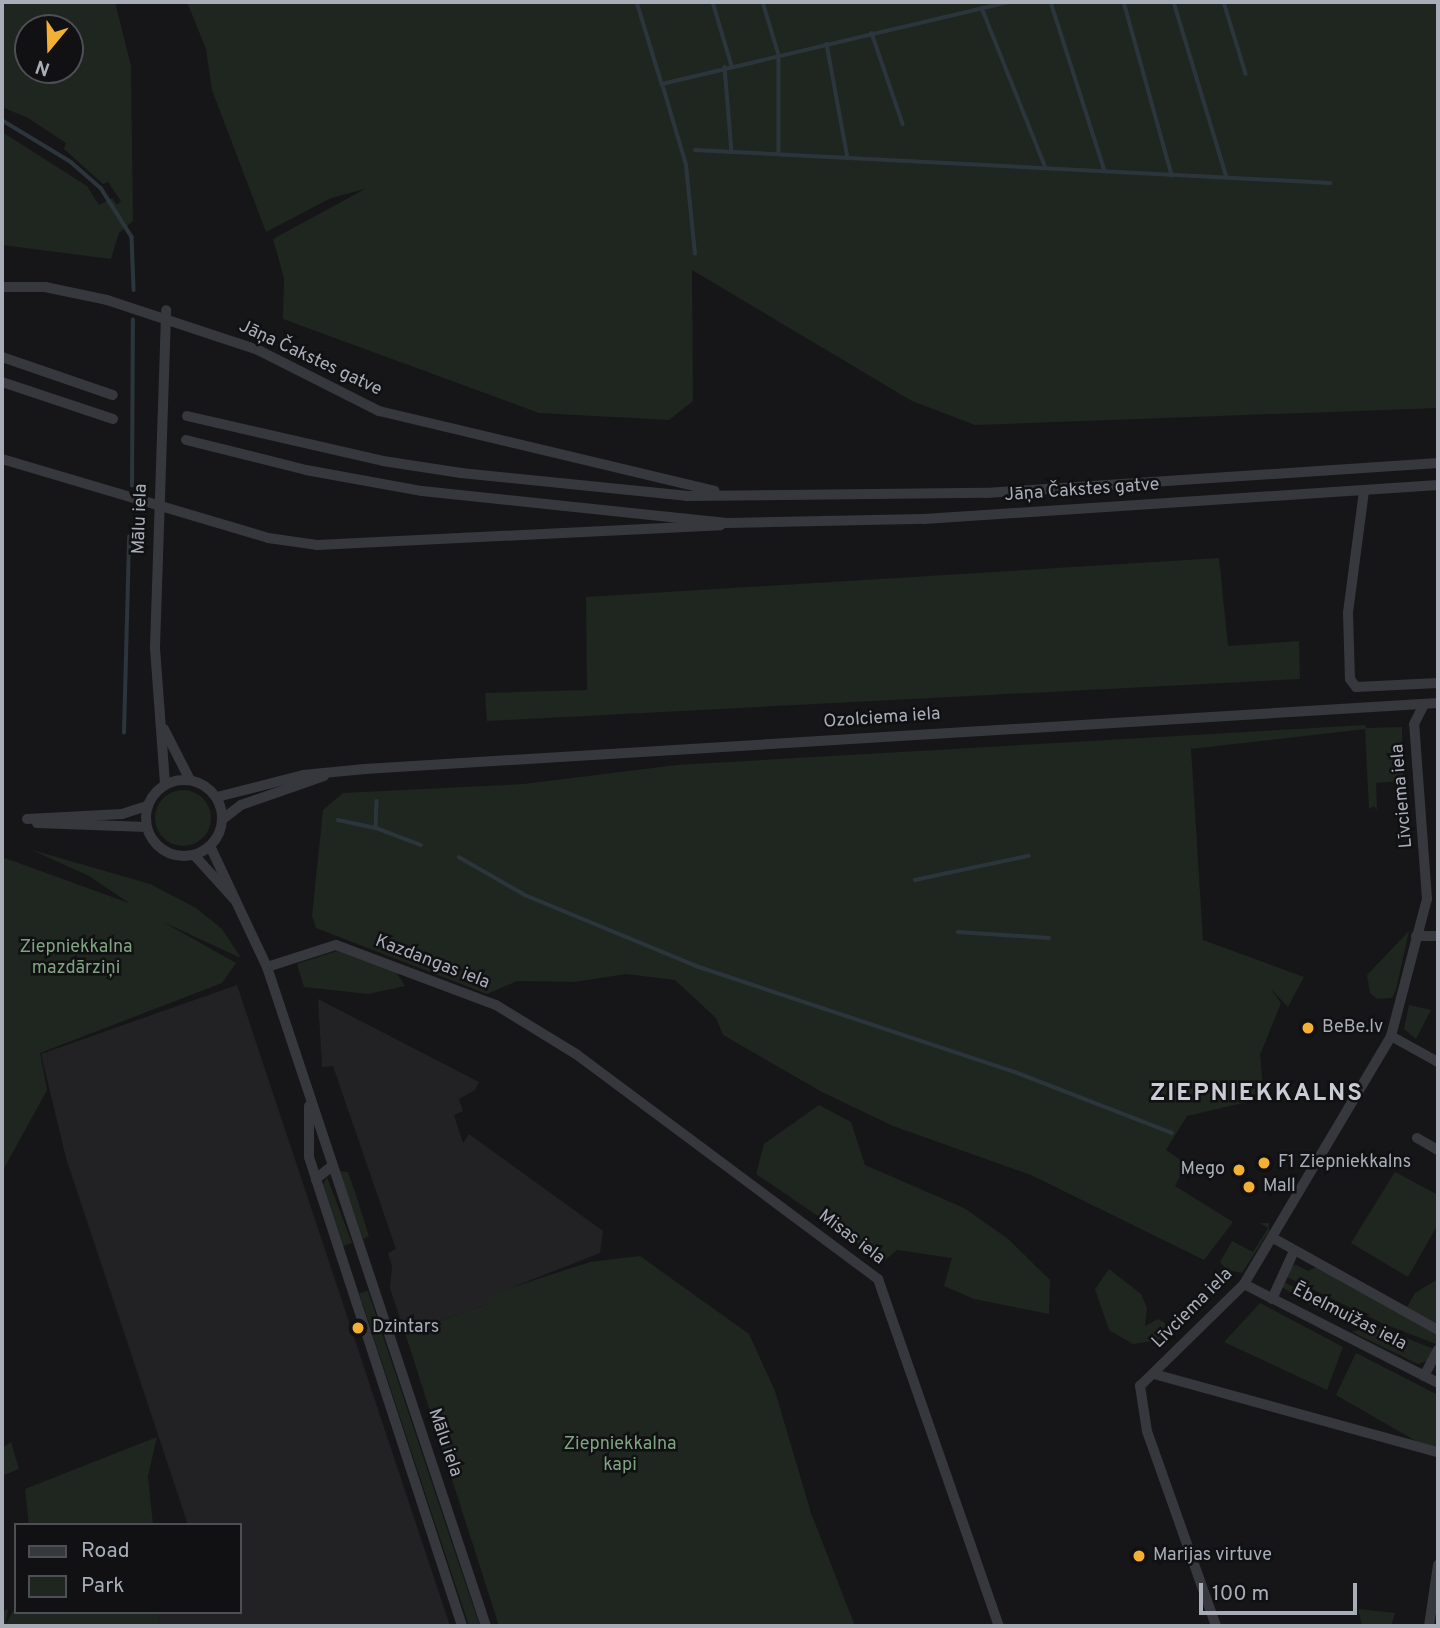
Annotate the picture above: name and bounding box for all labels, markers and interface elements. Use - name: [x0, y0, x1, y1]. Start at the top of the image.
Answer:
- north arrow: [14, 14, 84, 84]
- text: N: [32, 53, 53, 81]
- street label: Jāņa Čakstes gatve: [235, 316, 385, 402]
- street label: Jāņa Čakstes gatve: [1004, 475, 1160, 507]
- street label: Mālu iela: [129, 483, 153, 555]
- street label: Ozolciema iela: [823, 704, 941, 734]
- street label: Līvciema iela: [1388, 743, 1418, 849]
- street label: Kazdangas iela: [372, 931, 492, 995]
- park label: Ziepniekkalna mazdārziņi: [19, 938, 133, 981]
- place label: BeBe.lv: [1322, 1017, 1383, 1039]
- marker: BeBe.lv: [1300, 1020, 1316, 1036]
- district label: ZIEPNIEKKALNS: [1152, 1081, 1362, 1109]
- place label: F1 Ziepniekkalns: [1278, 1152, 1411, 1174]
- marker: F1 Ziepniekkalns: [1256, 1155, 1272, 1171]
- place label: Mego: [1180, 1159, 1225, 1181]
- marker: Mego: [1231, 1162, 1247, 1178]
- place label: Mall: [1263, 1176, 1296, 1198]
- marker: Mall: [1241, 1179, 1257, 1195]
- street label: Misas iela: [813, 1206, 889, 1270]
- street label: Līvciema iela: [1148, 1264, 1238, 1354]
- street label: Ēbelmuižas iela: [1288, 1280, 1410, 1356]
- place label: Dzintars: [372, 1317, 439, 1339]
- marker: Dzintars: [350, 1320, 366, 1336]
- street label: Mālu iela: [422, 1406, 466, 1480]
- park label: Ziepniekkalna kapi: [563, 1435, 677, 1478]
- legend: [14, 1523, 242, 1614]
- text: Road: [81, 1538, 130, 1565]
- place label: Marijas virtuve: [1153, 1545, 1272, 1567]
- marker: Marijas virtuve: [1131, 1548, 1147, 1564]
- scale bar: [1202, 1568, 1360, 1612]
- text: Park: [81, 1573, 124, 1600]
- text: 100 m: [1212, 1581, 1269, 1608]

